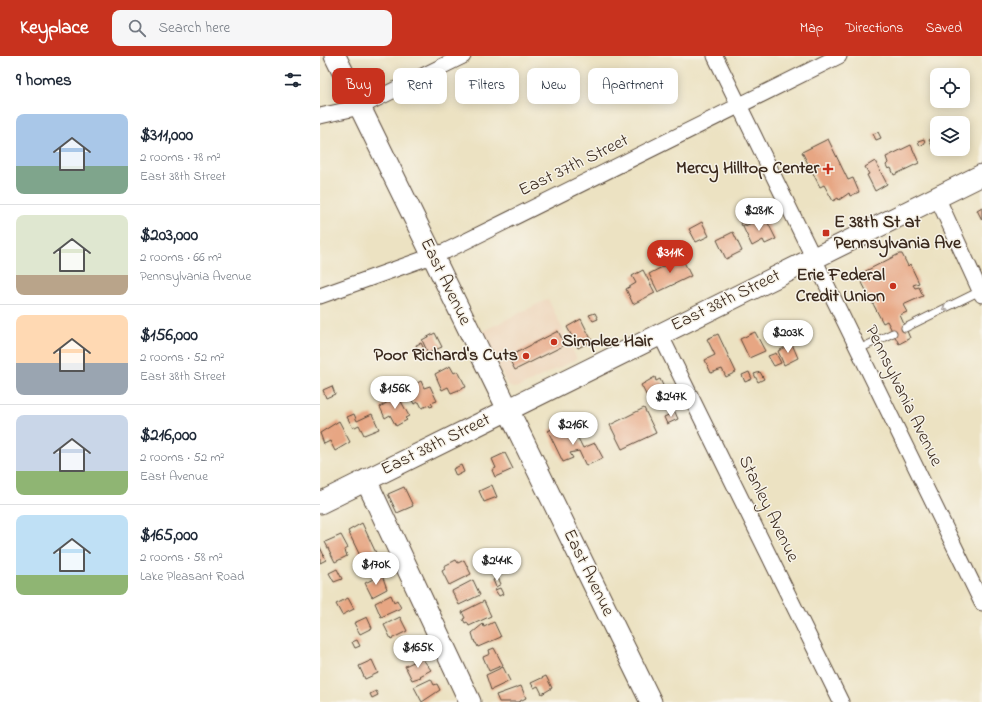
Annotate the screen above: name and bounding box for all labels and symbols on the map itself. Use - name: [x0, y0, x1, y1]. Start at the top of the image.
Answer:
- street label: East 37th Street: [515, 128, 633, 204]
- place label: Mercy Hilltop Center: [676, 156, 819, 183]
- marker: Mercy Hilltop Center: [822, 163, 834, 175]
- pin: $281K: [731, 198, 787, 232]
- place label: E 38th St at Pennsylvania Ave: [834, 210, 962, 258]
- marker: E 38th St at Pennsylvania Ave: [821, 228, 831, 238]
- street label: East Avenue: [413, 234, 478, 331]
- pin: $311K: [642, 240, 698, 274]
- street label: East 38th Street: [667, 263, 785, 339]
- place label: Erie Federal Credit Union: [796, 263, 885, 310]
- marker: Erie Federal Credit Union: [888, 281, 898, 291]
- one-way arrow: [942, 303, 950, 311]
- pin: $203K: [760, 320, 816, 354]
- street label: Pennsylvania Avenue: [858, 321, 949, 472]
- place label: Simplee Hair: [562, 329, 653, 355]
- marker: Simplee Hair: [549, 337, 559, 347]
- place label: Poor Richard's Cuts: [374, 343, 518, 369]
- marker: Poor Richard's Cuts: [521, 351, 531, 361]
- pin: $156K: [367, 376, 423, 410]
- pin: $247K: [643, 384, 699, 418]
- street label: East 38th Street: [377, 407, 495, 483]
- pin: $216K: [545, 412, 601, 446]
- street label: Stanley Avenue: [731, 451, 805, 567]
- street label: East Avenue: [556, 525, 621, 622]
- pin: $244K: [469, 548, 525, 582]
- pin: $170K: [348, 552, 404, 586]
- pin: $165K: [390, 635, 446, 669]

